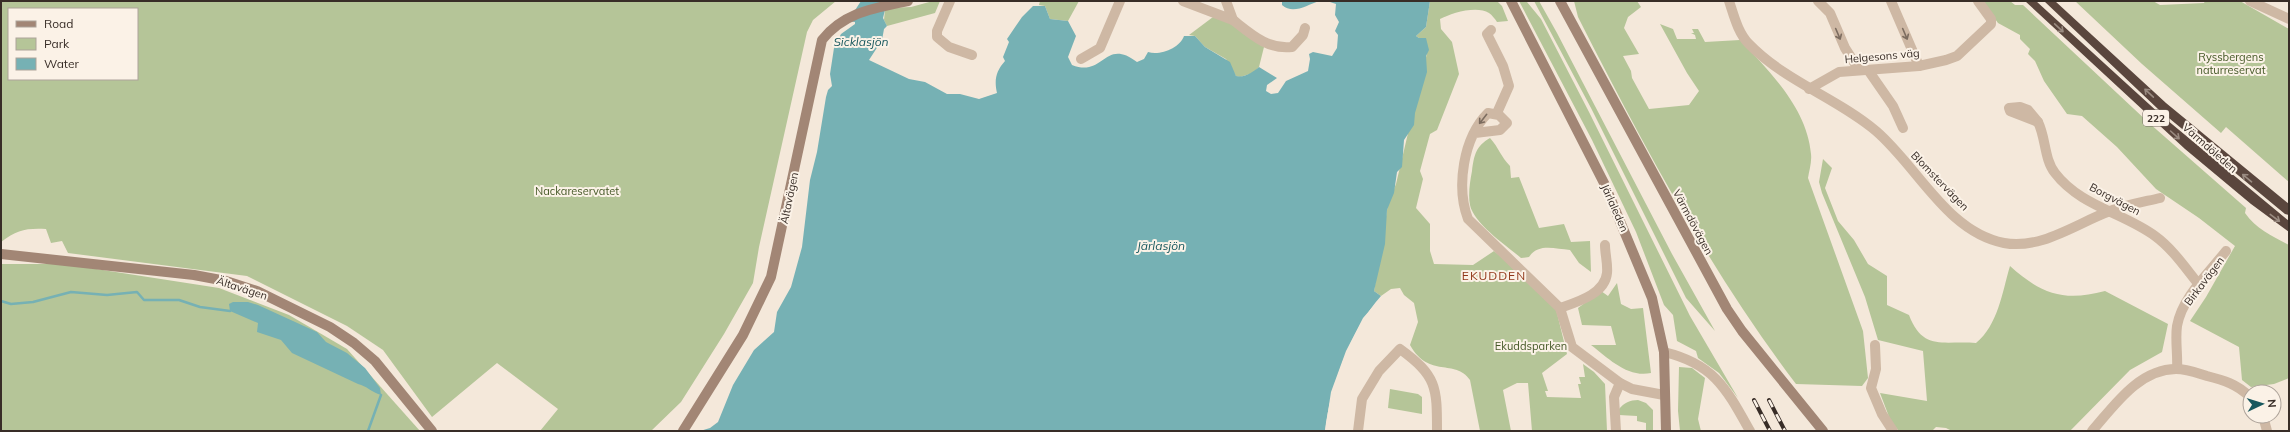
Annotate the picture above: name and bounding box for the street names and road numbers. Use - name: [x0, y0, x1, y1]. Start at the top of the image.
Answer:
- street label: Helgesons väg: [1844, 46, 1920, 66]
- road number: 222: [2143, 110, 2169, 126]
- street label: Värmdöleden: [2180, 120, 2240, 176]
- street label: Blomstervägen: [1908, 148, 1972, 214]
- street label: Ältavägen: [777, 171, 801, 225]
- street label: Borgvägen: [2087, 180, 2143, 218]
- street label: Järlaleden: [1598, 182, 1632, 234]
- street label: Värmdövägen: [1670, 187, 1716, 257]
- street label: Birkavägen: [2181, 254, 2227, 308]
- street label: Ältavägen: [215, 273, 269, 303]

